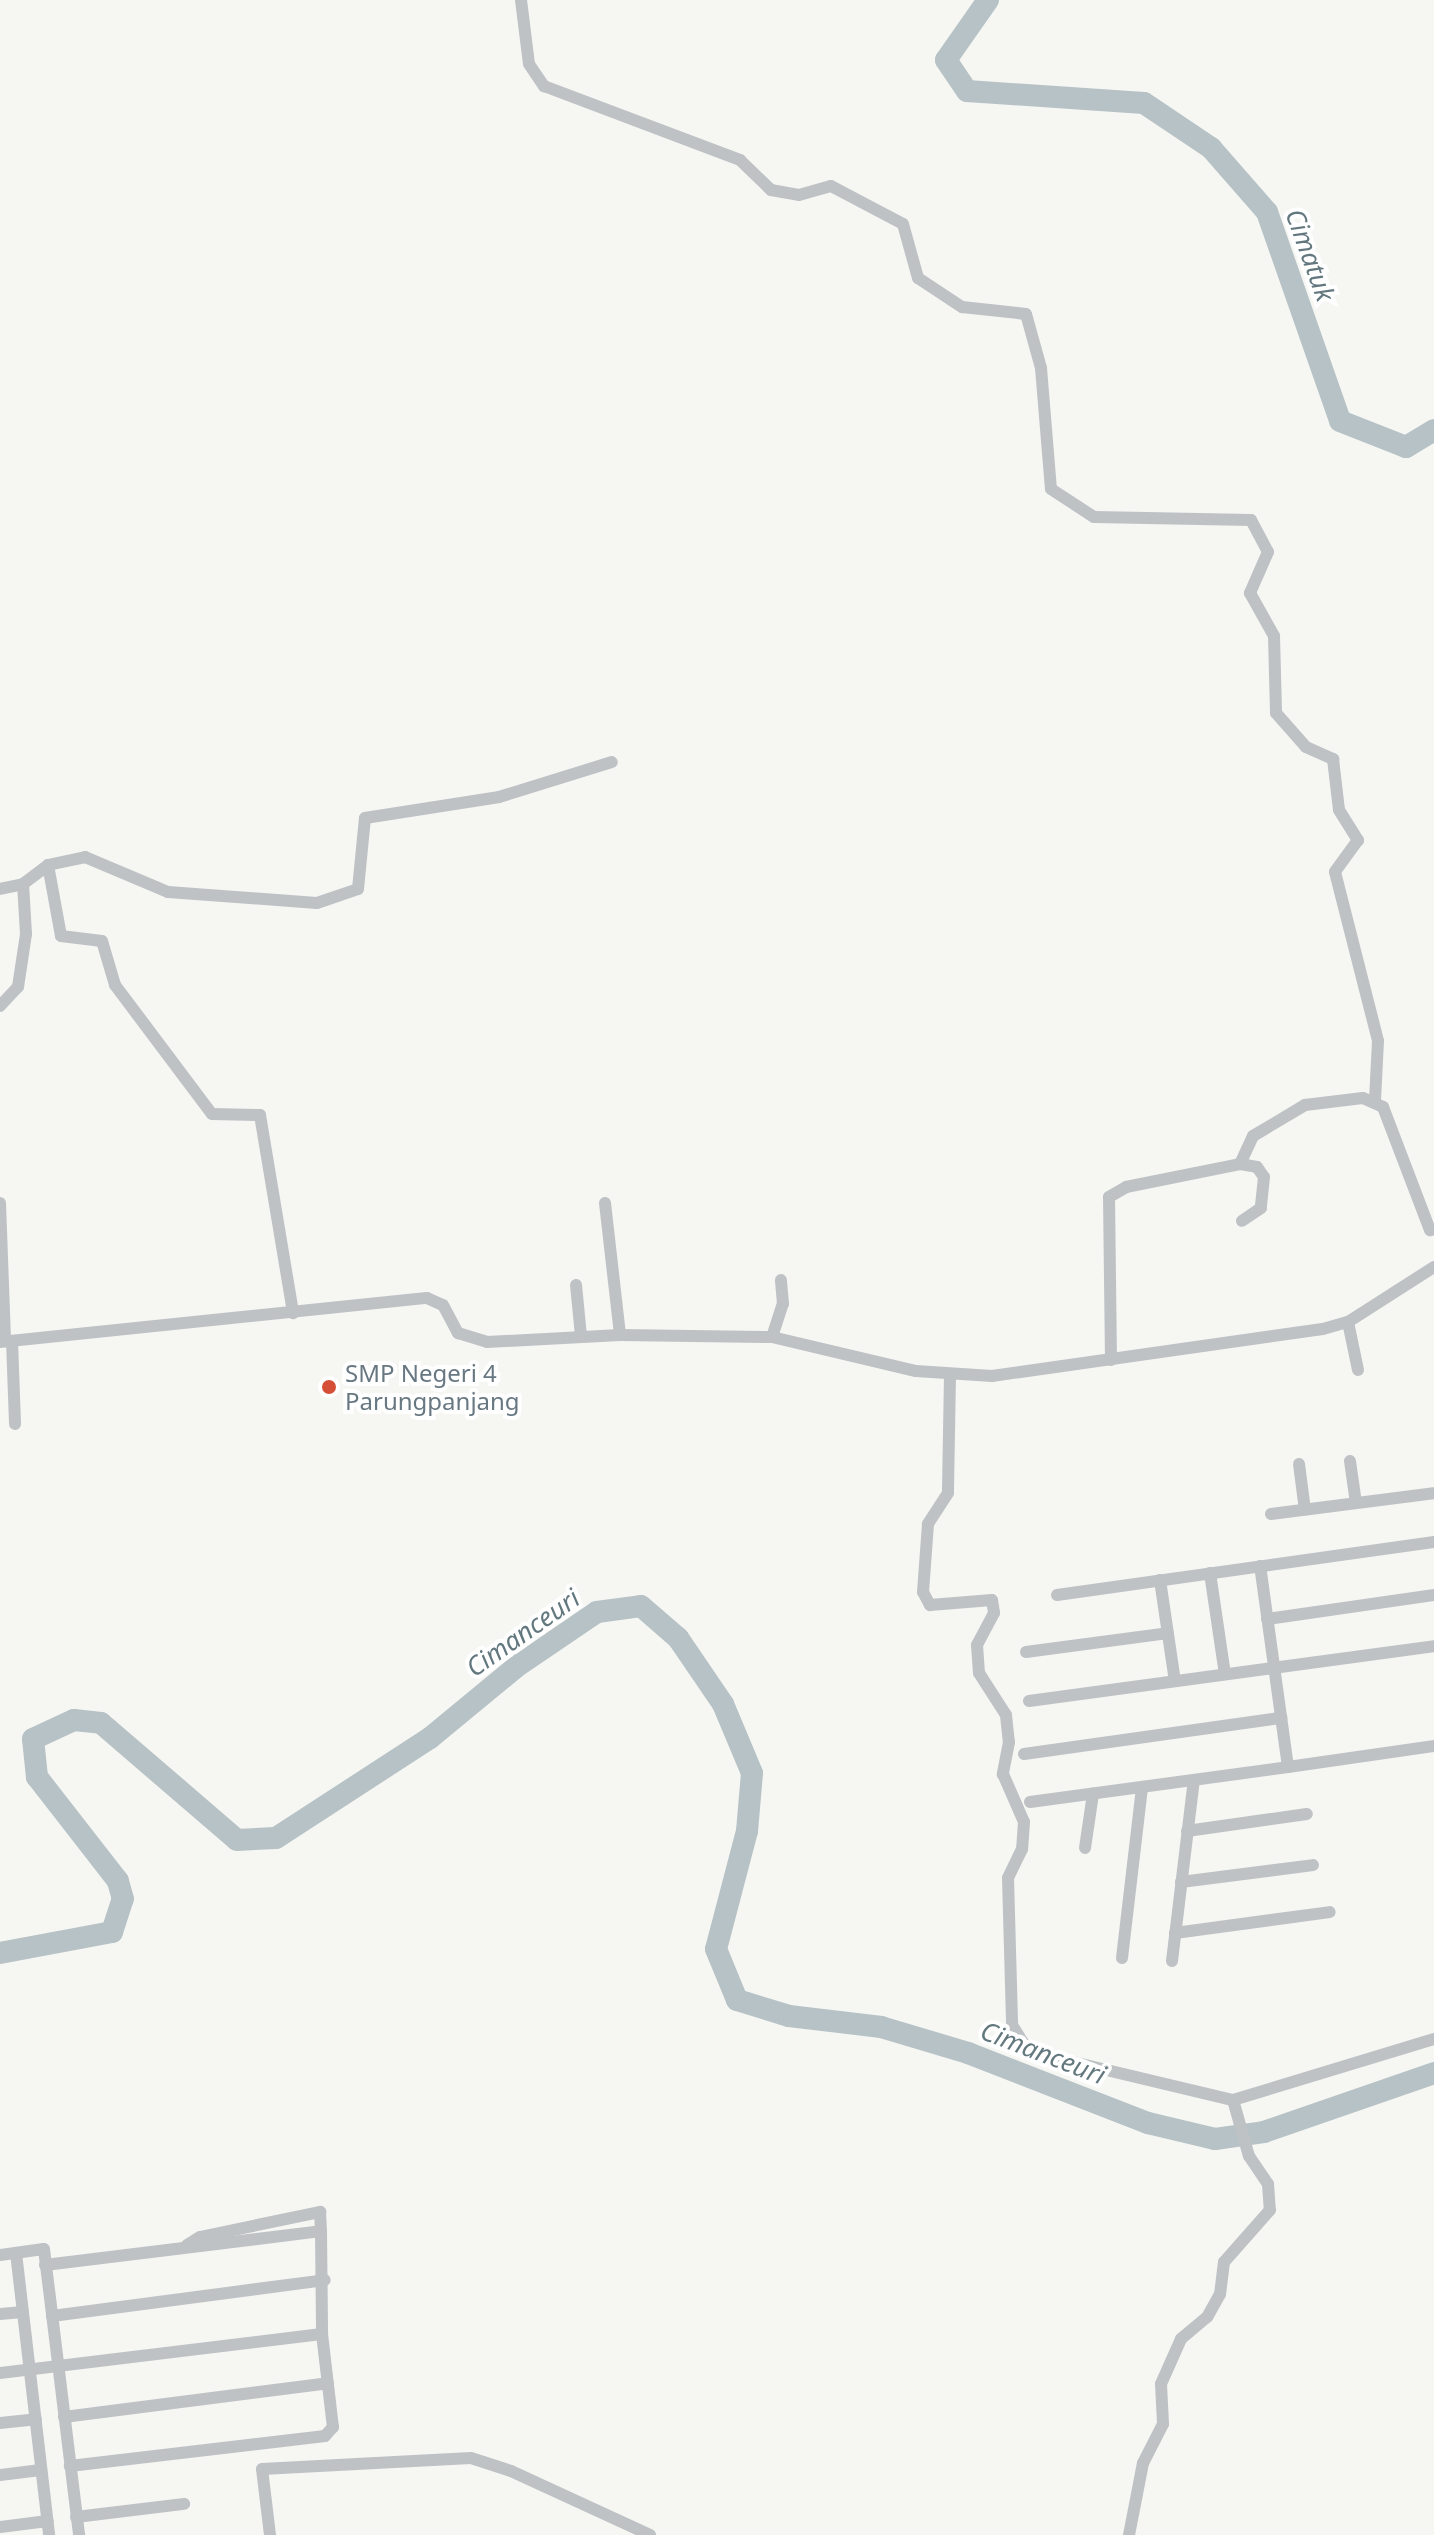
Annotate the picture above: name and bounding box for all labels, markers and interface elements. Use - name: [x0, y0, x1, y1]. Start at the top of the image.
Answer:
- water label: Cimatuk: [1279, 205, 1341, 305]
- place label: SMP Negeri 4 Parungpanjang: [345, 1359, 520, 1415]
- marker: SMP Negeri 4 Parungpanjang: [320, 1378, 338, 1396]
- water label: Cimanceuri: [460, 1583, 586, 1683]
- water label: Cimanceuri: [976, 2015, 1110, 2091]

